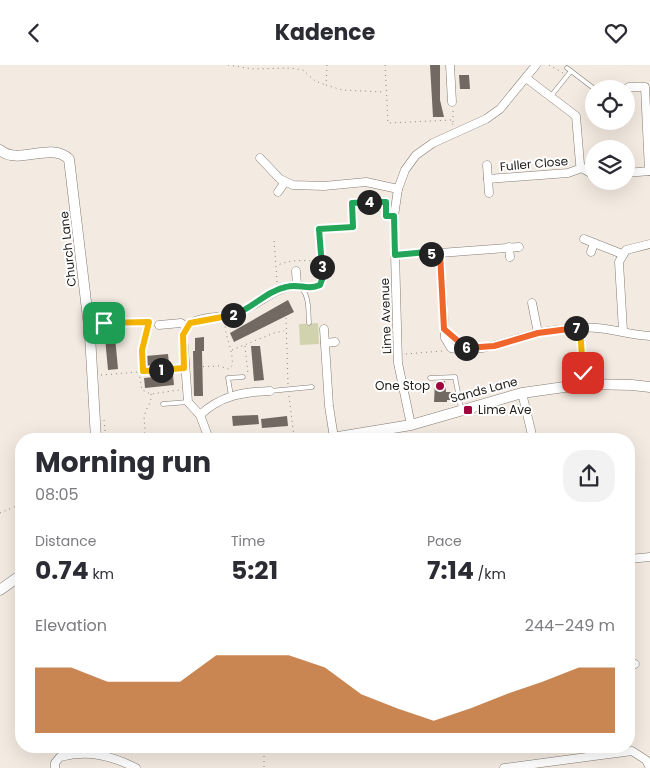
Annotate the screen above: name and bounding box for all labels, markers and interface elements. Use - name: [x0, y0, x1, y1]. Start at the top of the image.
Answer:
- text: Kadence: [275, 17, 375, 48]
- icon: back: [20, 19, 48, 47]
- icon: heart: [602, 19, 630, 47]
- map controls: [585, 80, 635, 190]
- button: locate: [585, 80, 635, 130]
- button: layers: [585, 140, 635, 190]
- street label: Fuller Close: [499, 152, 569, 175]
- pin: 4: [356, 189, 382, 215]
- text: 4: [365, 192, 374, 212]
- street label: Church Lane: [55, 211, 80, 288]
- pin: 5: [418, 241, 444, 267]
- text: 5: [427, 244, 436, 264]
- pin: 3: [310, 255, 334, 279]
- text: 3: [318, 257, 327, 277]
- street label: Lime Avenue: [376, 278, 395, 354]
- pin: [83, 302, 125, 344]
- pin: 2: [220, 303, 246, 327]
- text: 2: [230, 305, 238, 325]
- icon: arrive: [90, 309, 118, 337]
- pin: 7: [564, 315, 588, 341]
- text: 7: [573, 318, 580, 338]
- pin: 6: [454, 335, 478, 361]
- text: 6: [462, 338, 471, 358]
- pin: [562, 352, 604, 394]
- pin: 1: [148, 357, 174, 383]
- icon: check: [569, 359, 597, 387]
- text: 1: [159, 360, 164, 380]
- street label: Sands Lane: [448, 372, 519, 407]
- place label: One Stop: [375, 377, 430, 394]
- marker: One Stop: [434, 380, 446, 392]
- place label: Lime Ave: [478, 401, 531, 418]
- marker: Lime Ave: [462, 404, 474, 416]
- text: Morning run: [35, 443, 211, 482]
- button: share: [563, 450, 615, 502]
- text: 08:05: [35, 483, 79, 506]
- text: Distance: [35, 531, 96, 551]
- text: Time: [231, 531, 265, 551]
- text: Pace: [427, 531, 462, 551]
- text: 0.74: [35, 553, 89, 588]
- text: 5:21: [231, 553, 278, 588]
- text: 7:14: [427, 553, 474, 588]
- text: km: [89, 564, 114, 584]
- text: /km: [474, 564, 506, 584]
- text: Elevation: [35, 614, 107, 637]
- text: 244–249 m: [525, 614, 615, 637]

